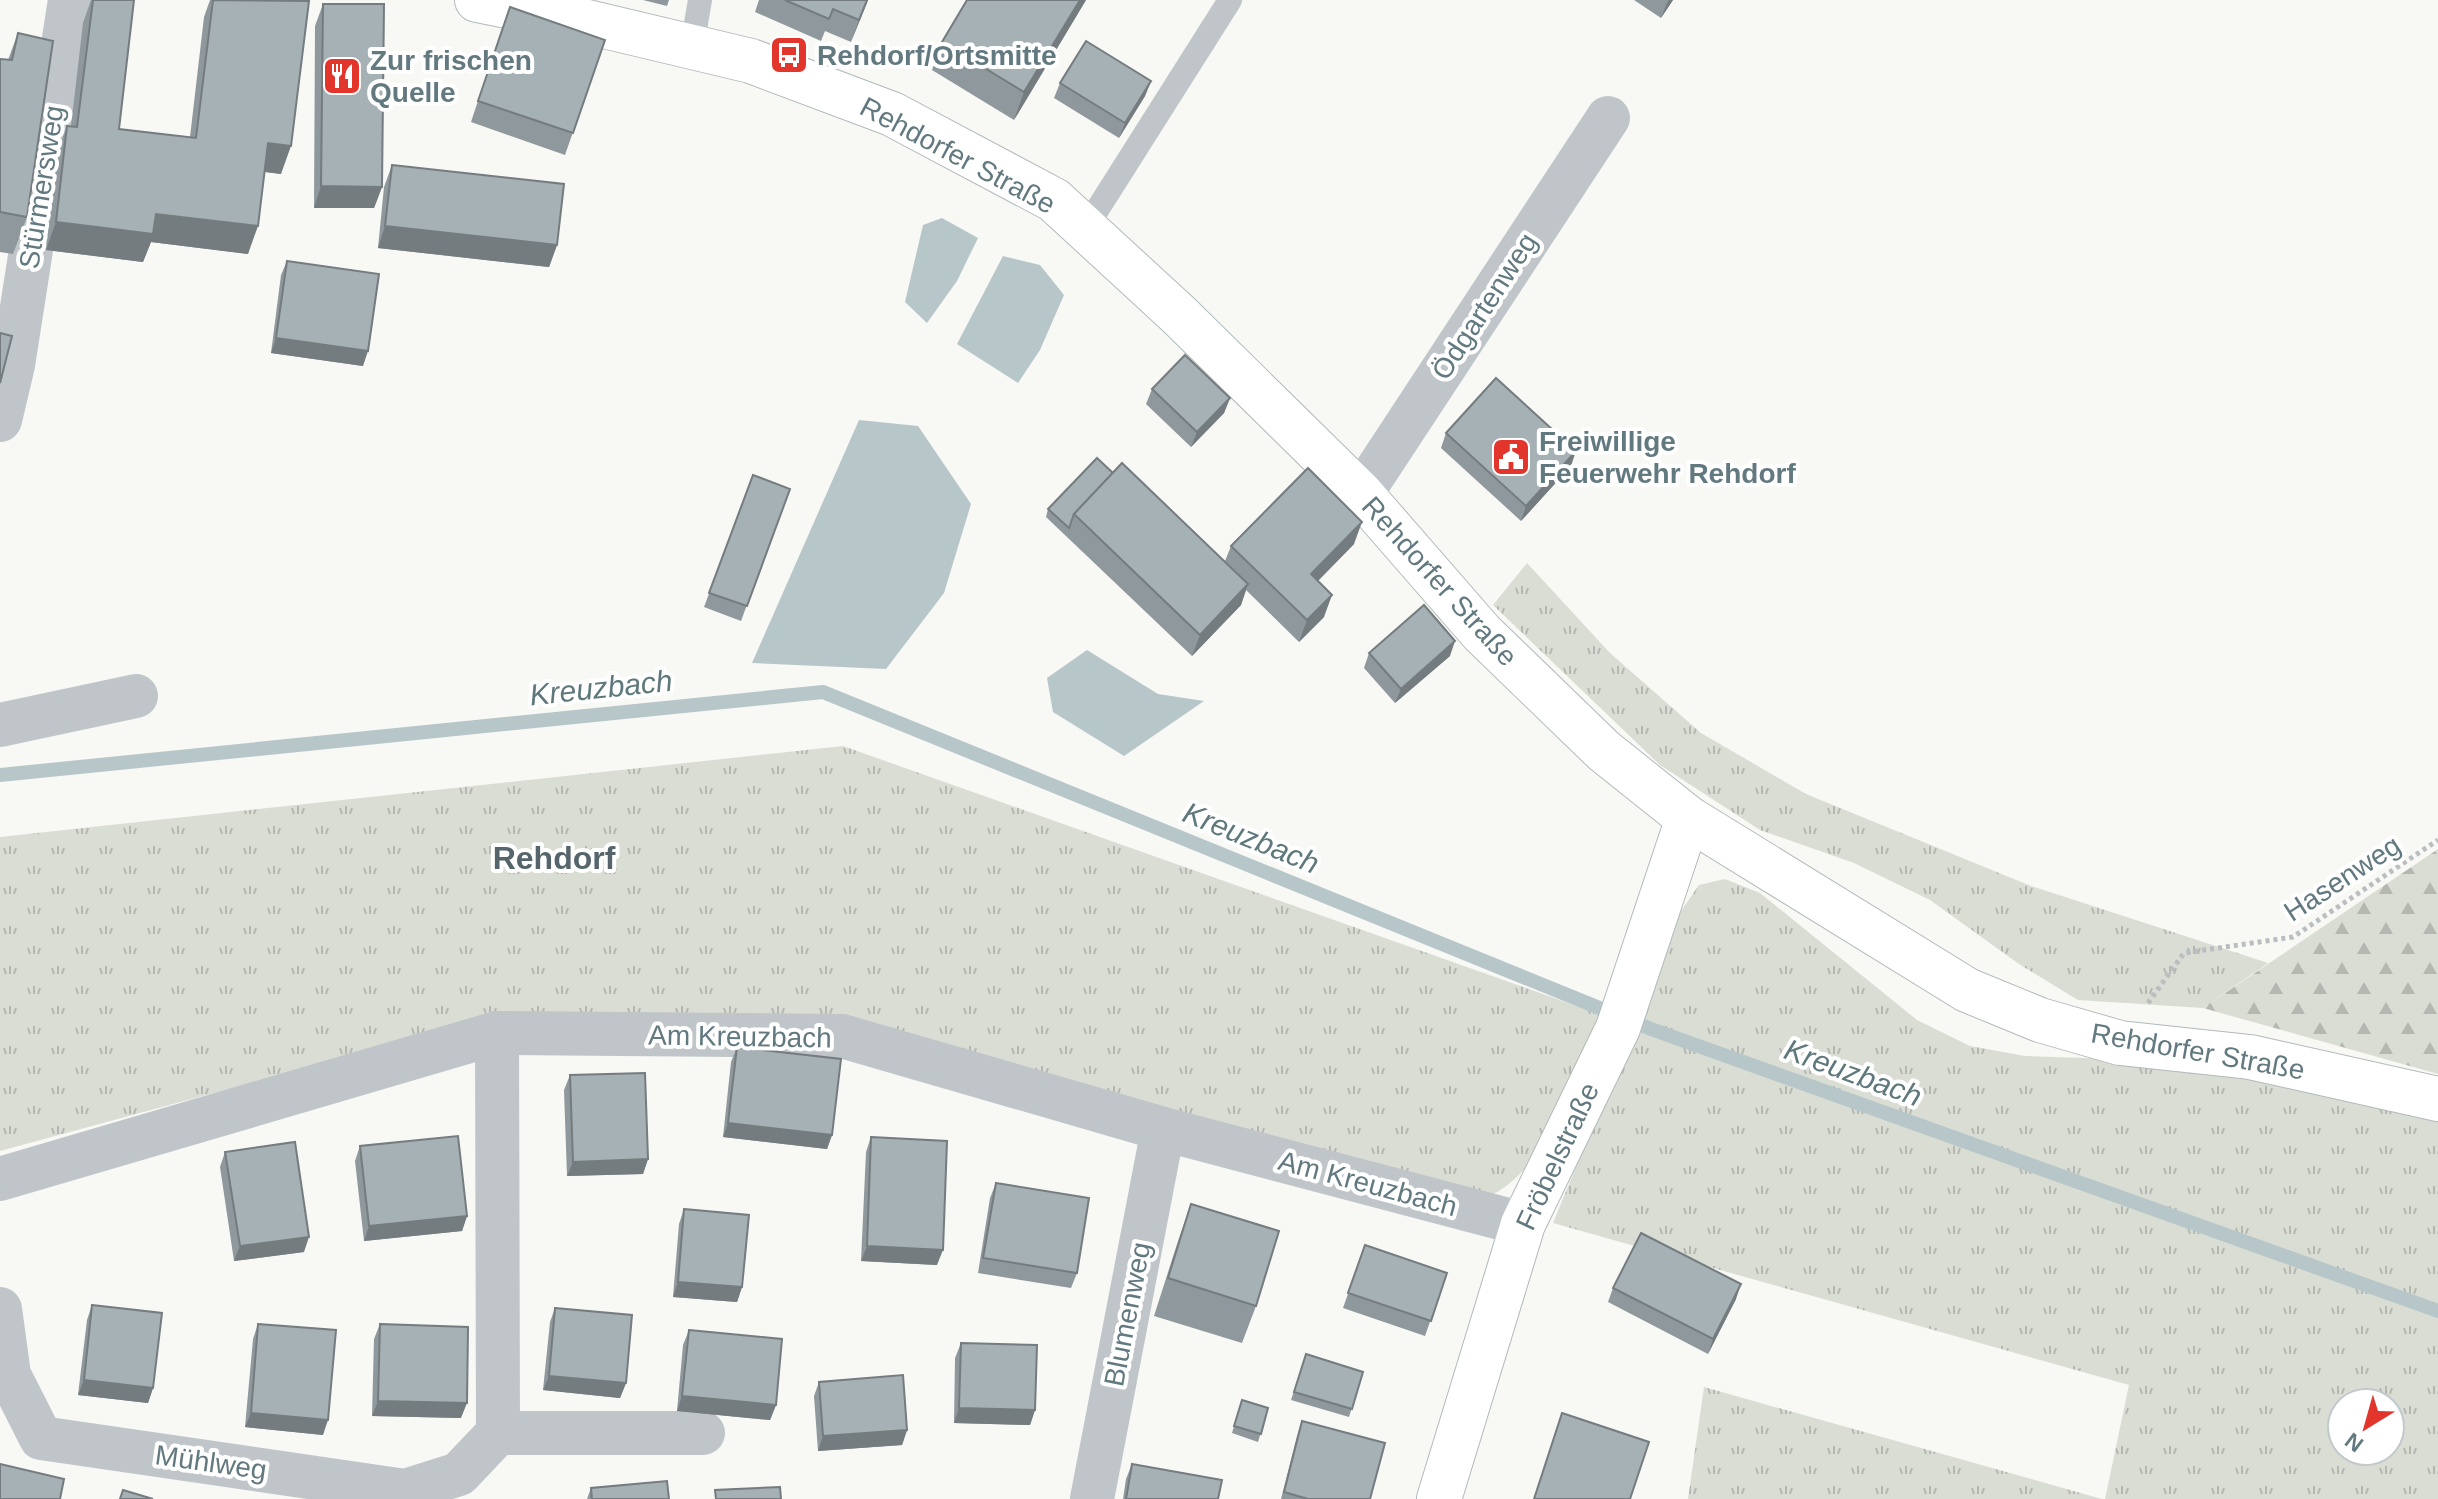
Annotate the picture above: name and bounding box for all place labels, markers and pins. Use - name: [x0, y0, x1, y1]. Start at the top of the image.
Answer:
- bus stop icon: Rehdorf/Ortsmitte: [768, 34, 810, 76]
- place label: Rehdorf/Ortsmitte: [817, 40, 1057, 71]
- place label: Zur frischen Quelle: [370, 45, 532, 108]
- restaurant icon: Zur frischen Quelle: [321, 55, 363, 97]
- place label: Freiwillige Feuerwehr Rehdorf: [1539, 426, 1796, 489]
- public building icon: Freiwillige Feuerwehr Rehdorf: [1490, 436, 1532, 478]

